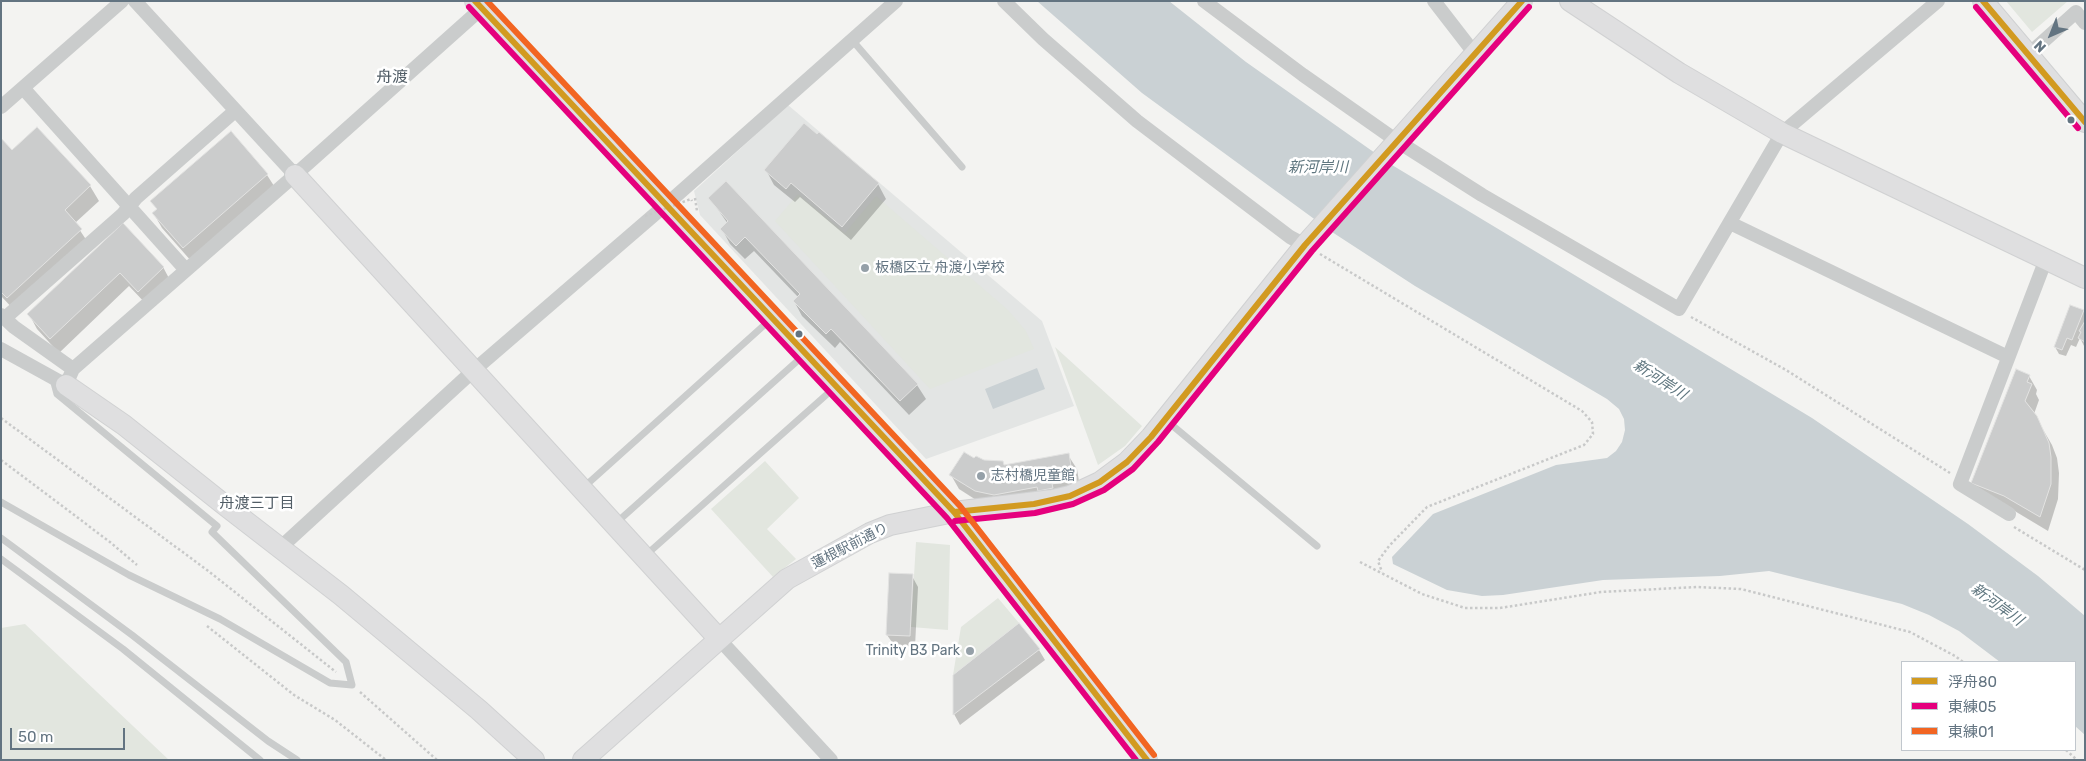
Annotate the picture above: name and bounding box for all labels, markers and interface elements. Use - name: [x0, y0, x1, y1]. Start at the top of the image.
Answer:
- north arrow: [2026, 10, 2076, 60]
- text: N: [2031, 37, 2050, 56]
- district label: 舟渡: [376, 67, 408, 87]
- unlabelled marker: [2066, 115, 2076, 125]
- water label: 新河岸川: [1288, 159, 1348, 177]
- place label: 板橋区立 舟渡小学校: [875, 260, 1004, 276]
- marker: 板橋区立 舟渡小学校: [859, 262, 871, 274]
- unlabelled marker: [794, 329, 804, 339]
- water label: 新河岸川: [1630, 356, 1690, 404]
- place label: 志村橋児童館: [991, 468, 1075, 484]
- marker: 志村橋児童館: [975, 470, 987, 482]
- district label: 舟渡三丁目: [220, 495, 294, 513]
- street label: 蓮根駅前通り: [809, 519, 891, 573]
- water label: 新河岸川: [1967, 580, 2027, 630]
- place label: Trinity B3 Park: [866, 643, 960, 659]
- marker: Trinity B3 Park: [964, 645, 976, 657]
- legend: [1901, 661, 2076, 751]
- text: 浮舟80: [1948, 673, 1997, 691]
- text: 東練05: [1948, 698, 1996, 716]
- scale bar: [12, 718, 128, 750]
- text: 東練01: [1948, 723, 1994, 741]
- text: 50 m: [18, 728, 53, 746]

